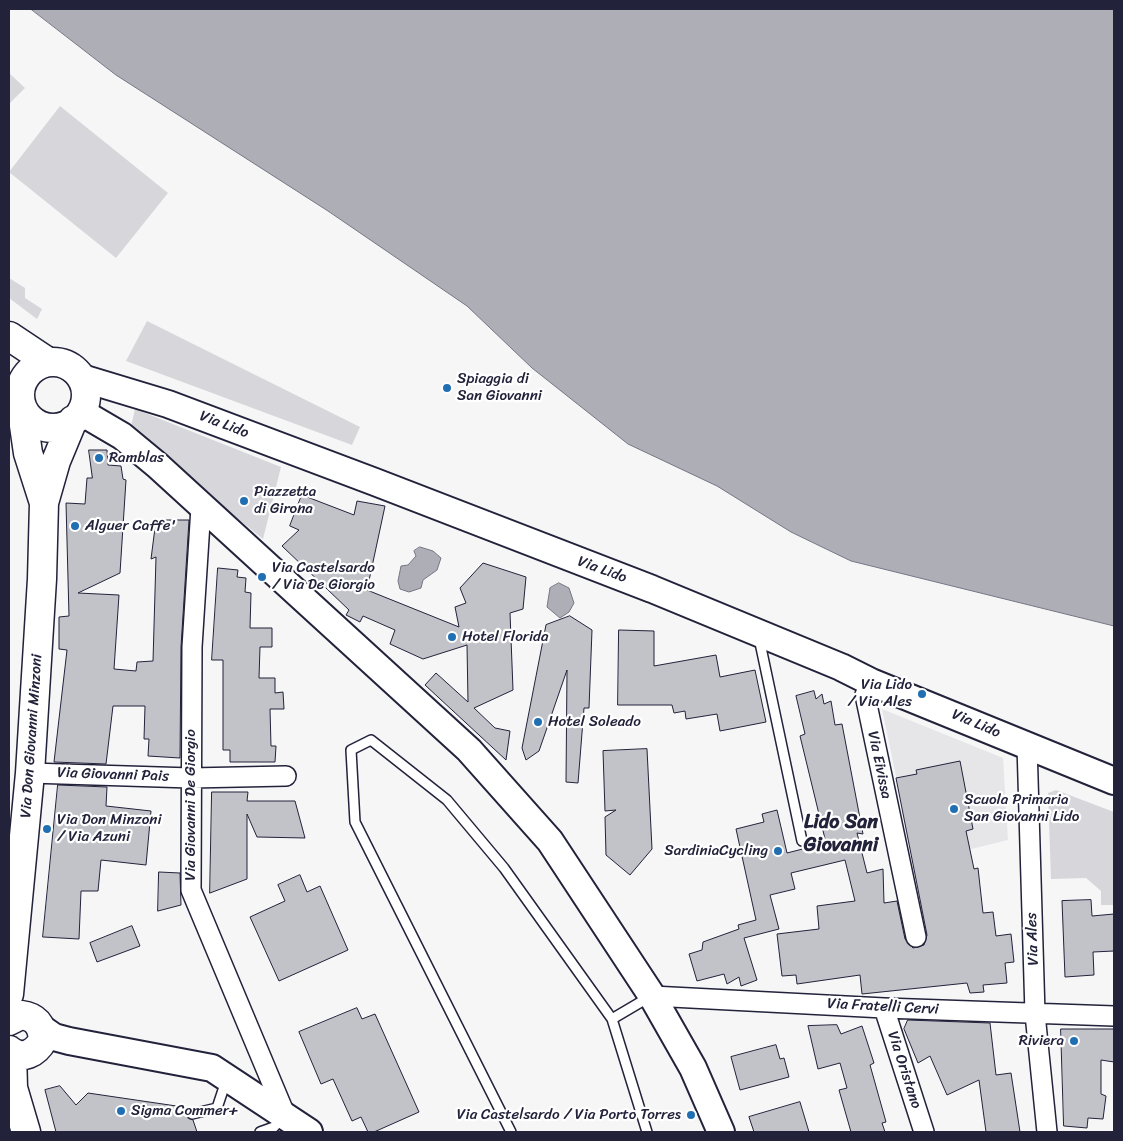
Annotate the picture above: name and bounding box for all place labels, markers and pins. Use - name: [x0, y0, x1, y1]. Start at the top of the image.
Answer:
- place label: Spiaggia di San Giovanni: [457, 370, 542, 405]
- marker: Spiaggia di San Giovanni: [441, 382, 453, 394]
- place label: Ramblas: [109, 449, 164, 467]
- marker: Ramblas: [93, 452, 105, 464]
- place label: Piazzetta di Girona: [254, 483, 316, 518]
- marker: Piazzetta di Girona: [238, 495, 250, 507]
- place label: Alguer Caffe': [85, 517, 176, 535]
- marker: Alguer Caffe': [69, 520, 81, 532]
- place label: Via Castelsardo / Via De Giorgio: [272, 559, 375, 594]
- marker: Via Castelsardo / Via De Giorgio: [256, 571, 268, 583]
- place label: Hotel Florida: [462, 628, 548, 646]
- marker: Hotel Florida: [446, 631, 458, 643]
- place label: Via Lido / Via Ales: [847, 676, 912, 711]
- marker: Via Lido / Via Ales: [916, 688, 928, 700]
- place label: Hotel Soleado: [548, 713, 641, 731]
- marker: Hotel Soleado: [532, 716, 544, 728]
- place label: Scuola Primaria San Giovanni Lido: [964, 791, 1079, 826]
- marker: Scuola Primaria San Giovanni Lido: [948, 803, 960, 815]
- place label: Via Don Minzoni / Via Azuni: [57, 811, 162, 846]
- marker: Via Don Minzoni / Via Azuni: [41, 823, 53, 835]
- place label: SardiniaCycling: [664, 842, 768, 860]
- marker: SardiniaCycling: [772, 845, 784, 857]
- place label: Riviera: [1019, 1032, 1064, 1050]
- marker: Riviera: [1068, 1035, 1080, 1047]
- place label: Sigma Commer+: [131, 1102, 238, 1120]
- marker: Sigma Commer+: [115, 1105, 127, 1117]
- place label: Via Castelsardo / Via Porto Torres: [457, 1106, 681, 1124]
- marker: Via Castelsardo / Via Porto Torres: [685, 1109, 697, 1121]

